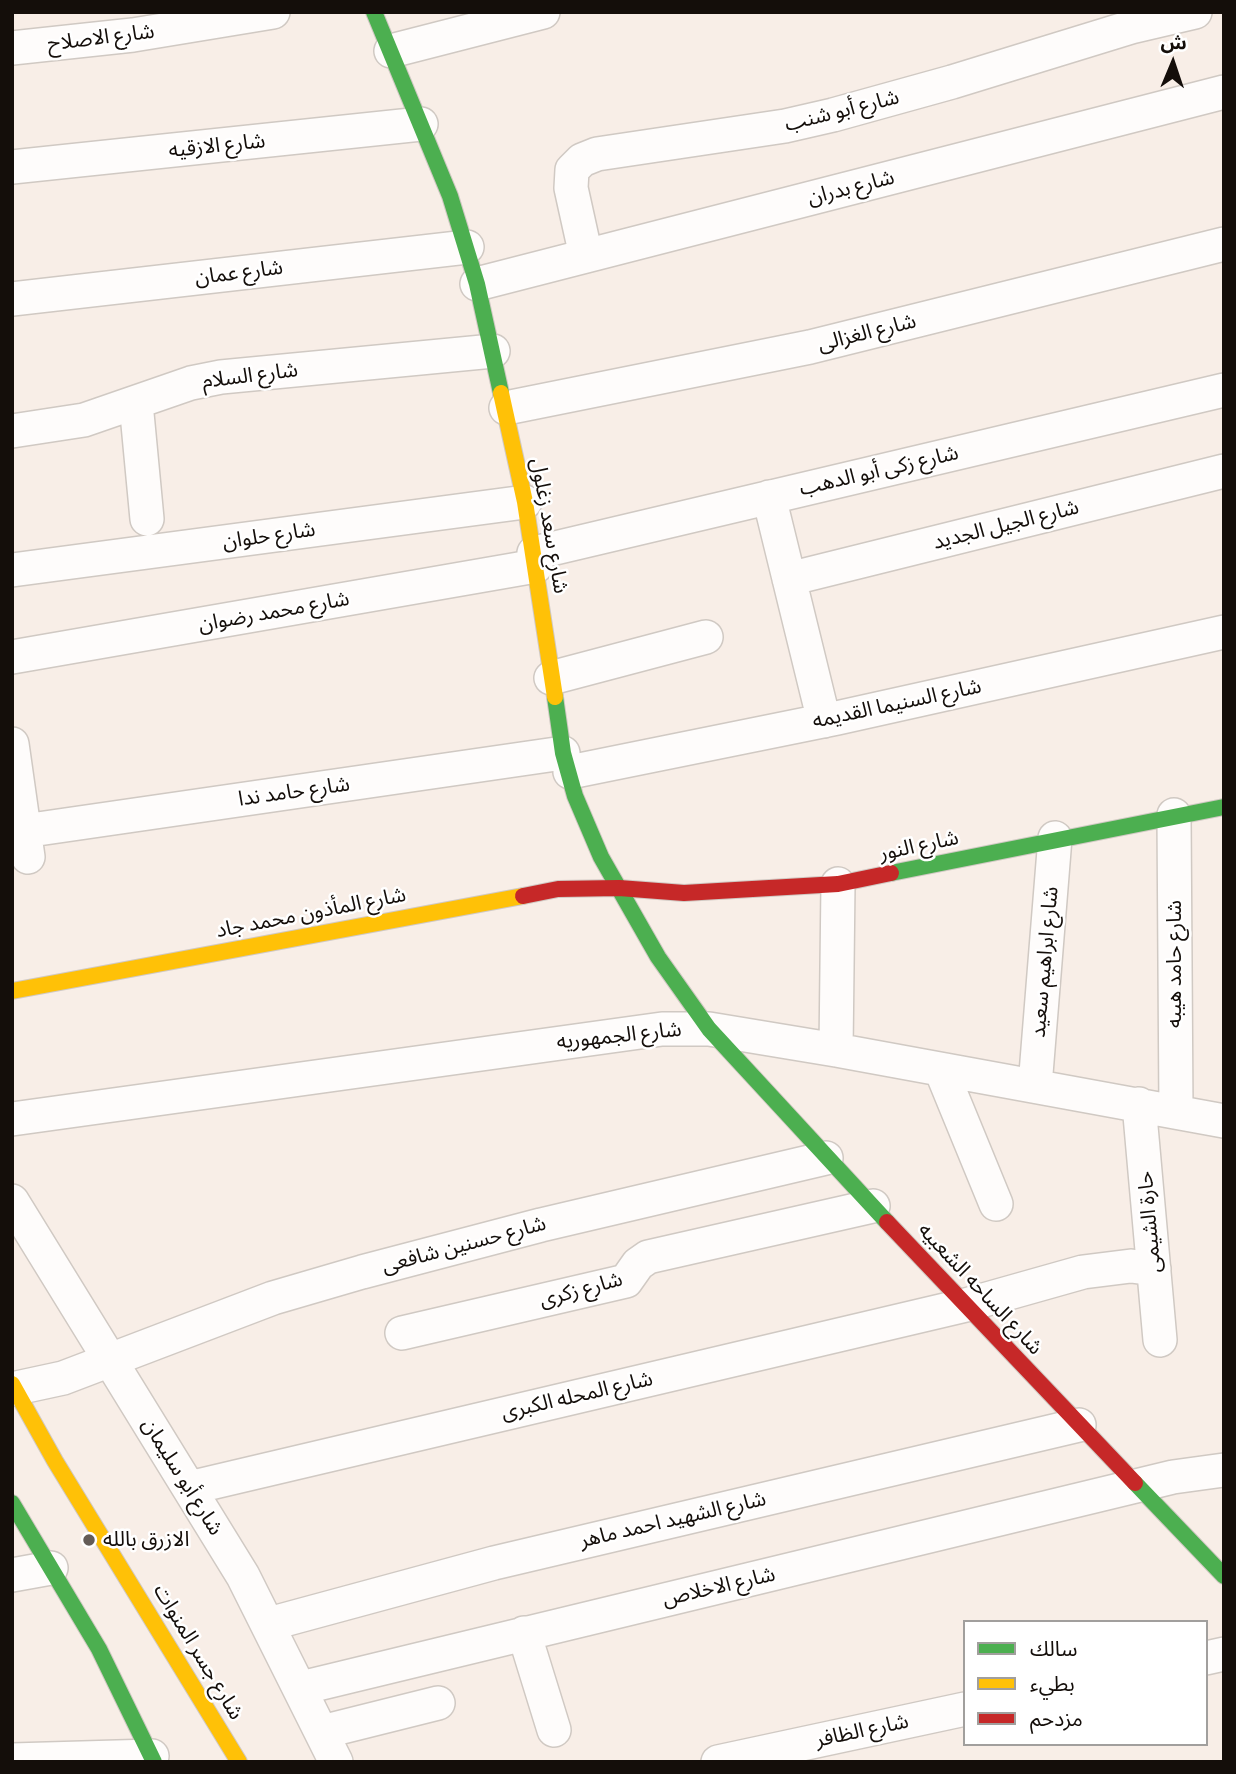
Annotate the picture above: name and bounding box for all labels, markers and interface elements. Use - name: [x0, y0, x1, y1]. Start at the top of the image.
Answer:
- street label: شارع الاصلاح: [46, 19, 156, 57]
- north arrow: [1138, 28, 1208, 98]
- text: ش: [1160, 30, 1187, 54]
- street label: شارع أبو شنب: [782, 85, 902, 137]
- street label: شارع الازقيه: [167, 128, 267, 164]
- street label: شارع بدران: [805, 165, 897, 211]
- street label: شارع عمان: [194, 255, 284, 291]
- street label: شارع الغزالى: [815, 309, 919, 357]
- street label: شارع السلام: [201, 358, 299, 394]
- street label: شارع زكى أبو الدهب: [797, 440, 961, 502]
- street label: شارع سعد زغلول: [525, 456, 573, 596]
- street label: شارع الجيل الجديد: [931, 495, 1081, 555]
- street label: شارع حلوان: [221, 517, 317, 555]
- street label: شارع محمد رضوان: [197, 586, 351, 638]
- street label: شارع السنيما القديمه: [810, 674, 984, 734]
- street label: شارع حامد ندا: [237, 772, 351, 812]
- street label: شارع النور: [877, 825, 961, 867]
- street label: شارع المأذون محمد جاد: [214, 882, 408, 944]
- street label: شارع ابراهيم سعيد: [1026, 886, 1064, 1038]
- street label: شارع حامد هيبه: [1162, 900, 1188, 1028]
- street label: شارع الجمهوريه: [555, 1017, 683, 1055]
- street label: حارة الشيمى: [1133, 1170, 1167, 1274]
- street label: شارع حسنين شافعى: [379, 1211, 549, 1279]
- street label: شارع الساحه الشعبيه: [912, 1218, 1048, 1360]
- street label: شارع زكرى: [537, 1267, 625, 1313]
- street label: شارع المحله الكبرى: [499, 1366, 655, 1426]
- street label: شارع أبو سليمان: [136, 1414, 228, 1540]
- street label: شارع الشهيد احمد ماهر: [577, 1486, 769, 1554]
- place label: الازرق بالله: [103, 1527, 189, 1553]
- marker: الازرق بالله: [81, 1532, 97, 1548]
- street label: شارع الاخلاص: [660, 1562, 778, 1612]
- street label: شارع جسر المنوات: [148, 1580, 248, 1724]
- legend: [963, 1620, 1208, 1746]
- text: سالك: [1030, 1635, 1077, 1662]
- text: بطيء: [1030, 1670, 1075, 1697]
- text: مزدحم: [1030, 1705, 1083, 1732]
- street label: شارع الظافر: [813, 1709, 911, 1753]

